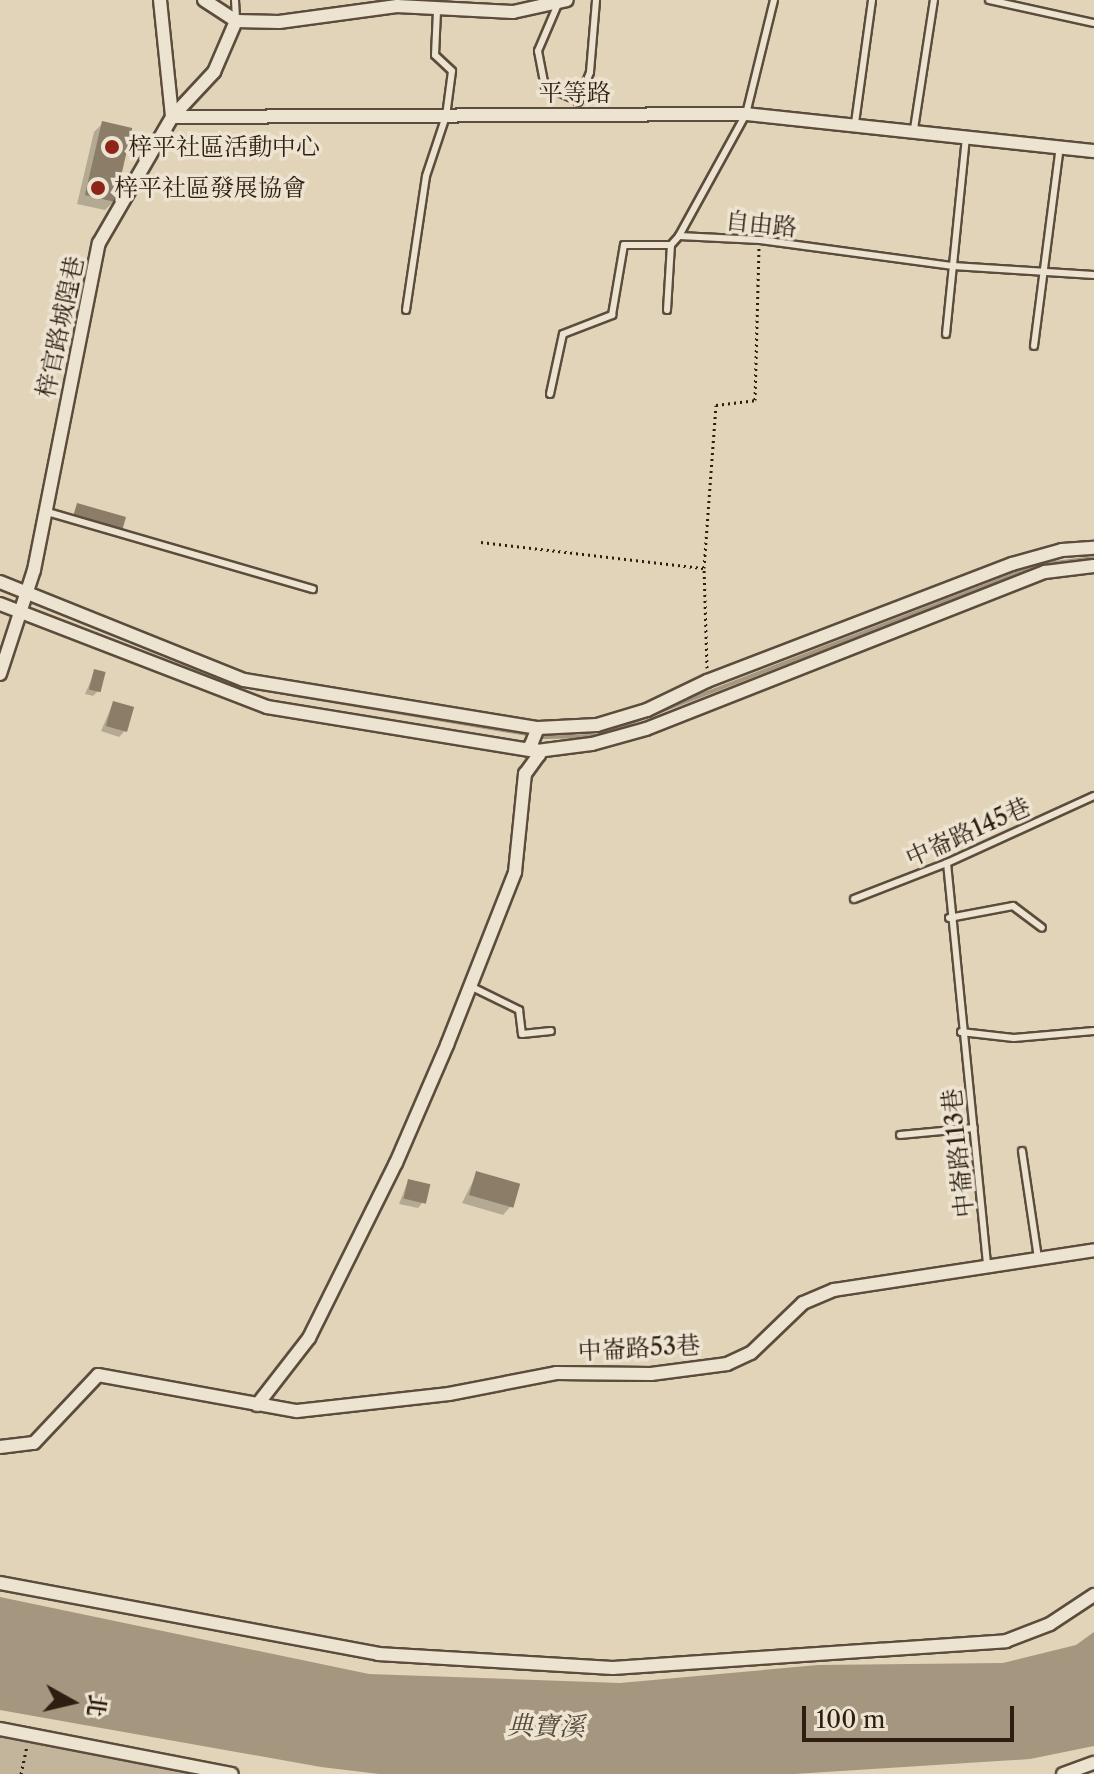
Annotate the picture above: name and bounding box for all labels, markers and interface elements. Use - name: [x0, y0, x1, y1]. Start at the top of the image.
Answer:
- street label: 平等路: [539, 79, 611, 107]
- place label: 梓平社區活動中心: [128, 133, 320, 161]
- marker: 梓平社區活動中心: [103, 138, 121, 156]
- place label: 梓平社區發展協會: [114, 174, 306, 202]
- marker: 梓平社區發展協會: [89, 179, 107, 197]
- street label: 自由路: [724, 206, 798, 242]
- street label: 梓官路城隍巷: [31, 254, 89, 400]
- street label: 中崙路145巷: [901, 792, 1035, 872]
- street label: 中崙路113巷: [937, 1087, 979, 1219]
- street label: 中崙路53巷: [577, 1330, 701, 1366]
- north arrow: [32, 1662, 112, 1742]
- scale bar: [806, 1690, 1018, 1740]
- text: 北: [81, 1693, 111, 1718]
- text: 100 m: [816, 1705, 885, 1734]
- water label: 典寶溪: [507, 1711, 585, 1743]

